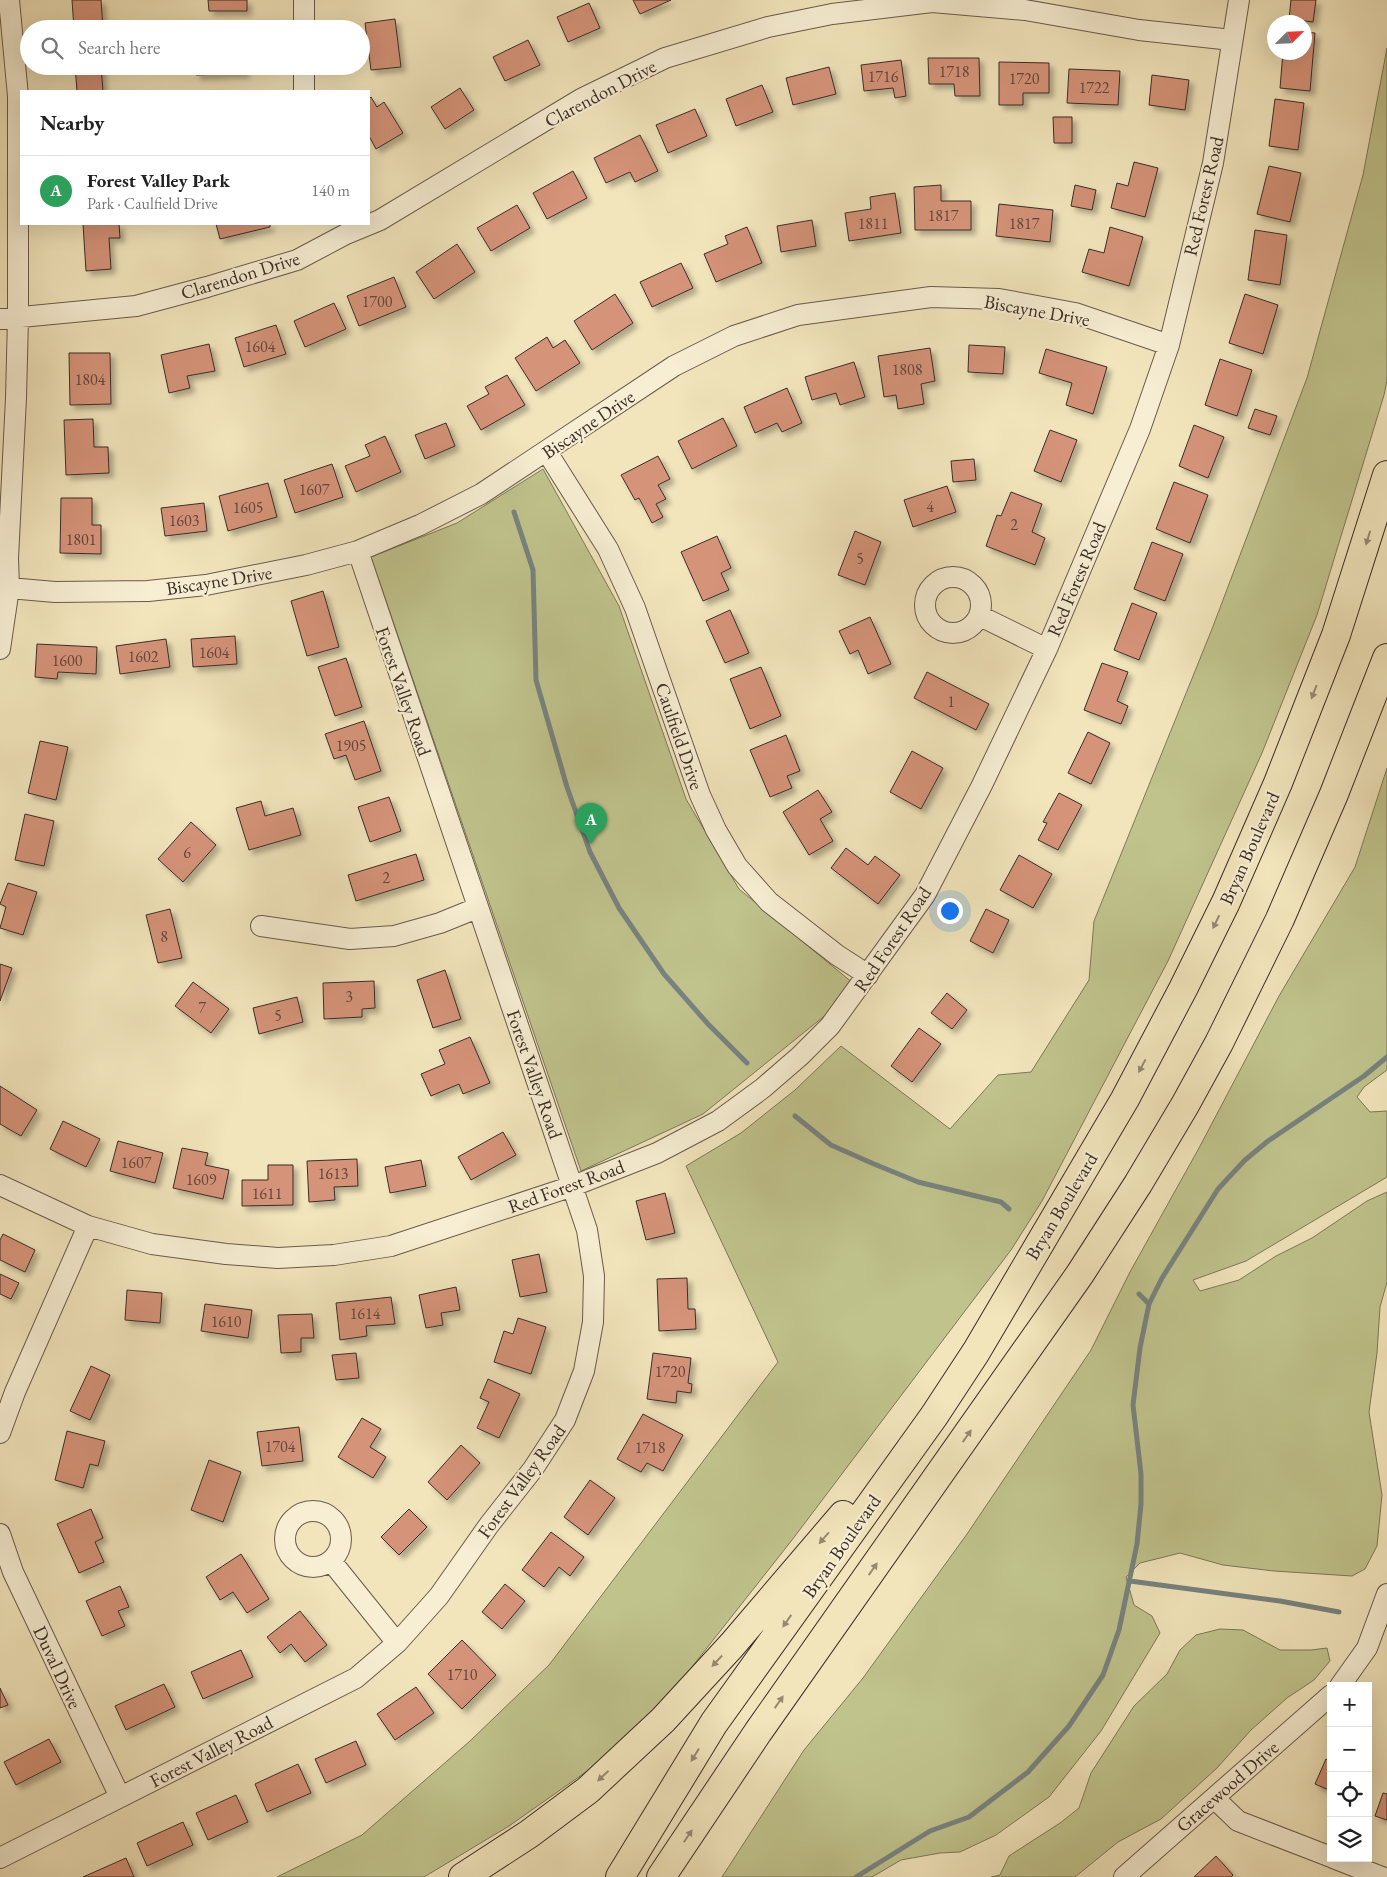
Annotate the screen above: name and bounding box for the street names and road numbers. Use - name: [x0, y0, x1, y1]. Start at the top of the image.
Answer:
- street label: Clarendon Drive: [540, 54, 660, 133]
- street label: Red Forest Road: [1178, 133, 1229, 258]
- street label: Clarendon Drive: [178, 246, 303, 305]
- street label: Biscayne Drive: [982, 289, 1092, 332]
- street label: Biscayne Drive: [537, 384, 640, 465]
- street label: Red Forest Road: [1041, 518, 1112, 640]
- street label: Biscayne Drive: [164, 560, 274, 601]
- street label: Forest Valley Road: [370, 623, 437, 759]
- street label: Caulfield Drive: [650, 679, 709, 793]
- street label: Bryan Boulevard: [1213, 787, 1286, 909]
- street label: Red Forest Road: [848, 881, 937, 997]
- street label: Forest Valley Road: [501, 1006, 568, 1142]
- street label: Bryan Boulevard: [1020, 1148, 1104, 1265]
- street label: Red Forest Road: [504, 1154, 628, 1219]
- street label: Forest Valley Road: [472, 1419, 571, 1543]
- street label: Bryan Boulevard: [796, 1489, 887, 1603]
- street label: Duval Drive: [27, 1622, 88, 1713]
- street label: Forest Valley Road: [145, 1709, 277, 1793]
- street label: Gracewood Drive: [1171, 1735, 1284, 1838]

